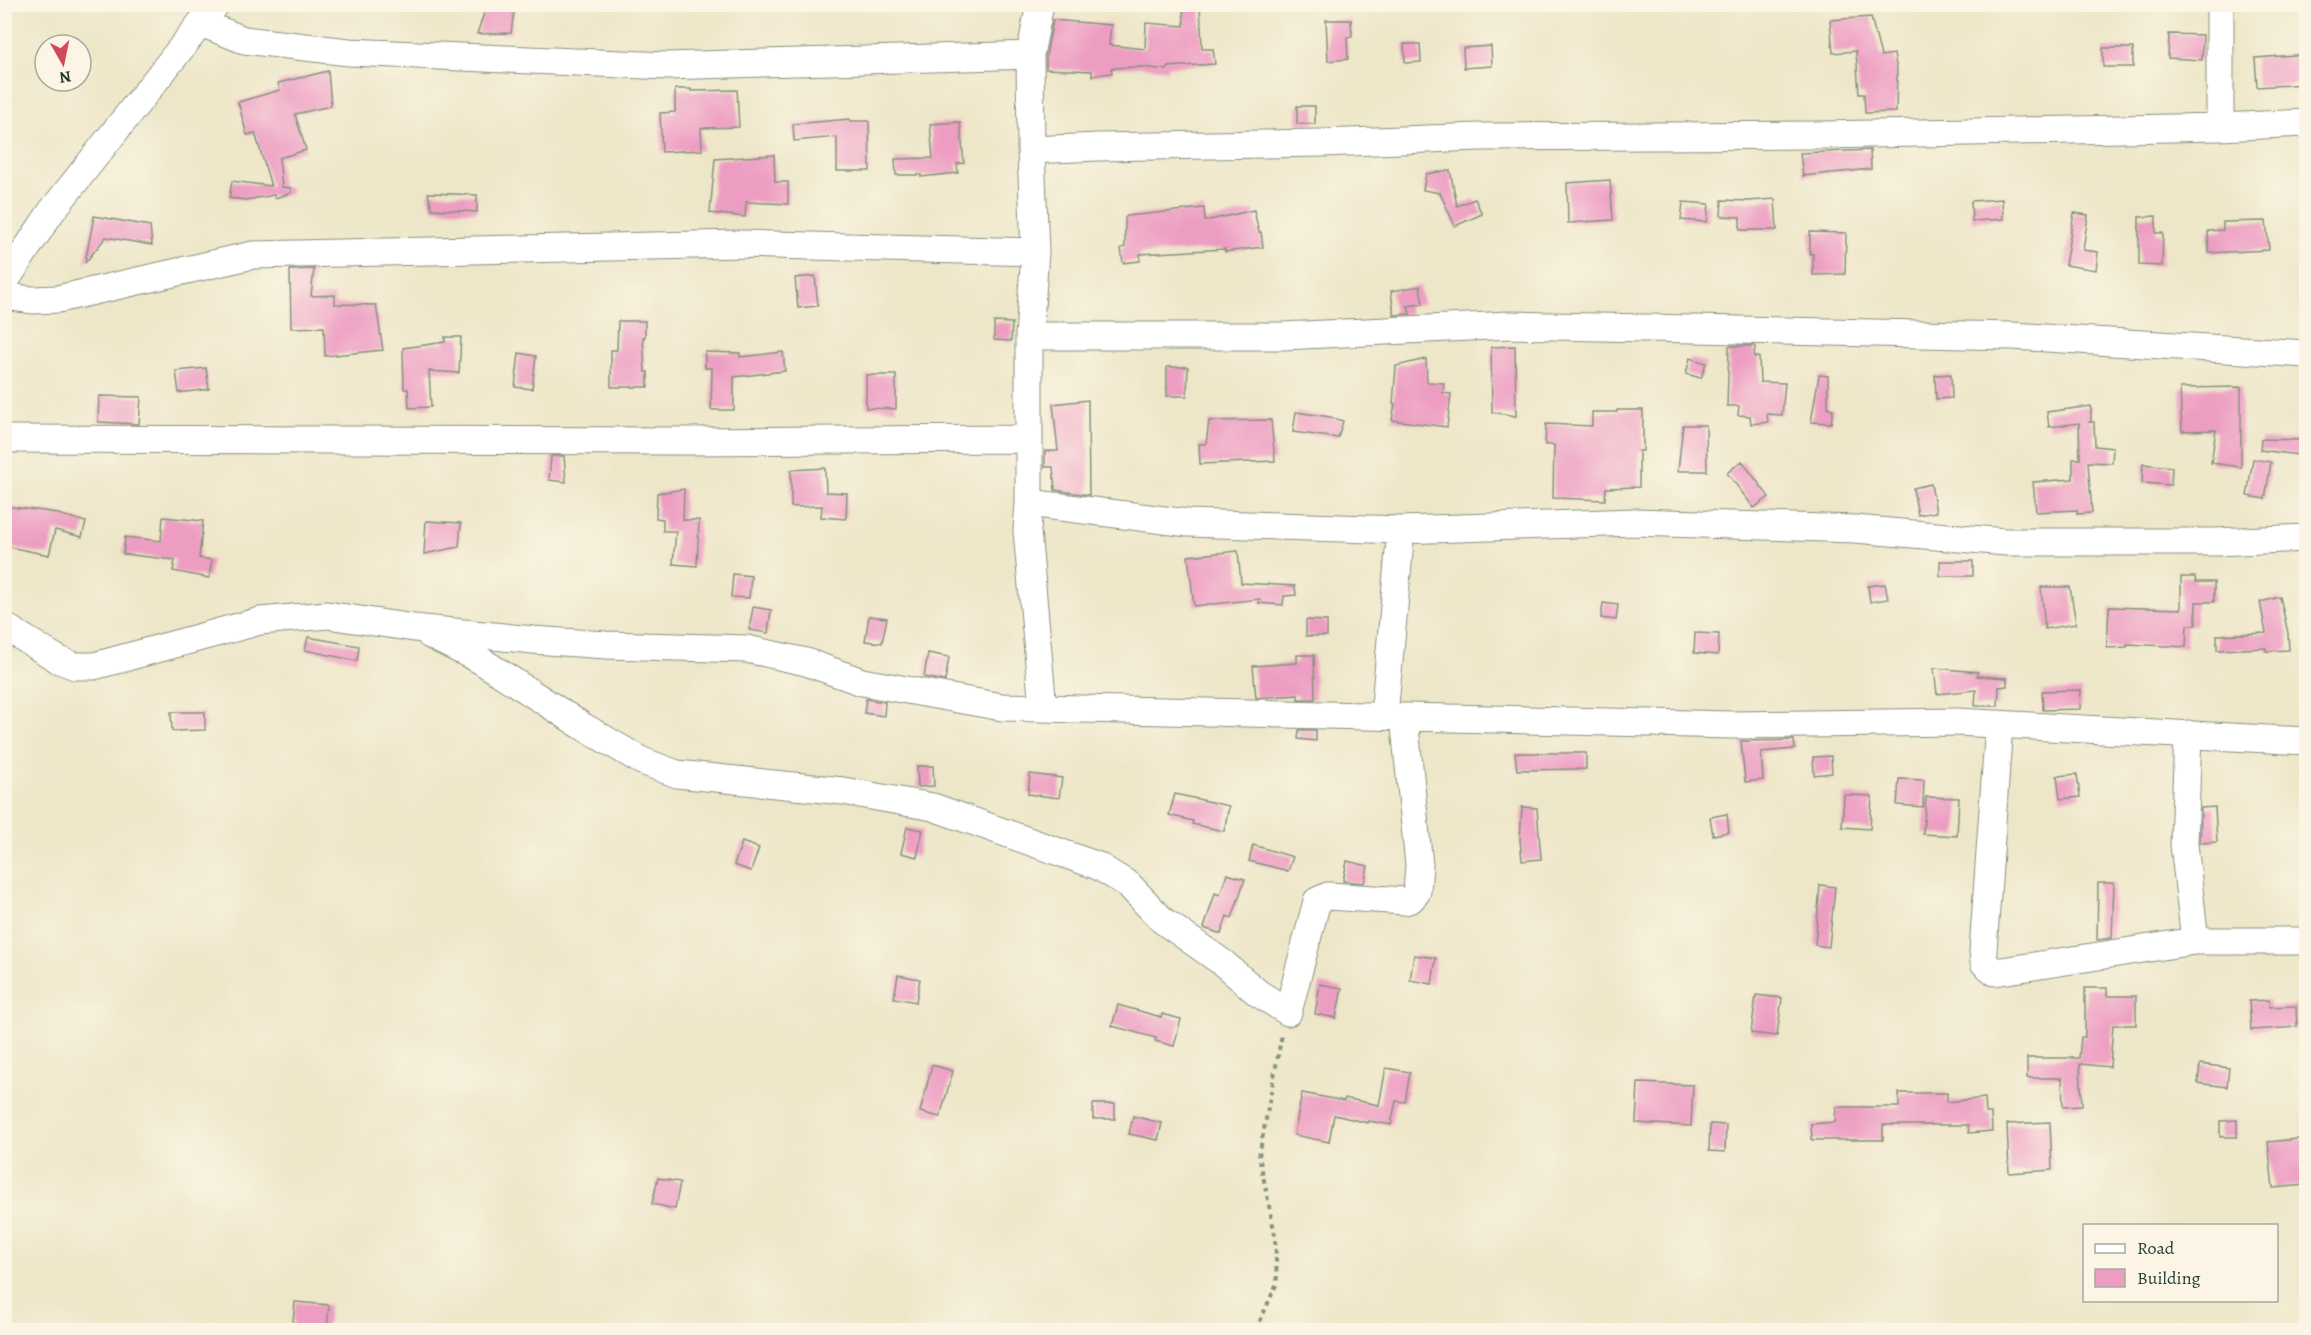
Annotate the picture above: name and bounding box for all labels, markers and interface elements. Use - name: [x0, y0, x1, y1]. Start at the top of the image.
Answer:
- north arrow: [33, 33, 93, 93]
- text: N: [57, 65, 73, 89]
- legend: [2083, 1224, 2278, 1302]
- text: Road: [2137, 1236, 2175, 1260]
- text: Building: [2137, 1266, 2201, 1290]

